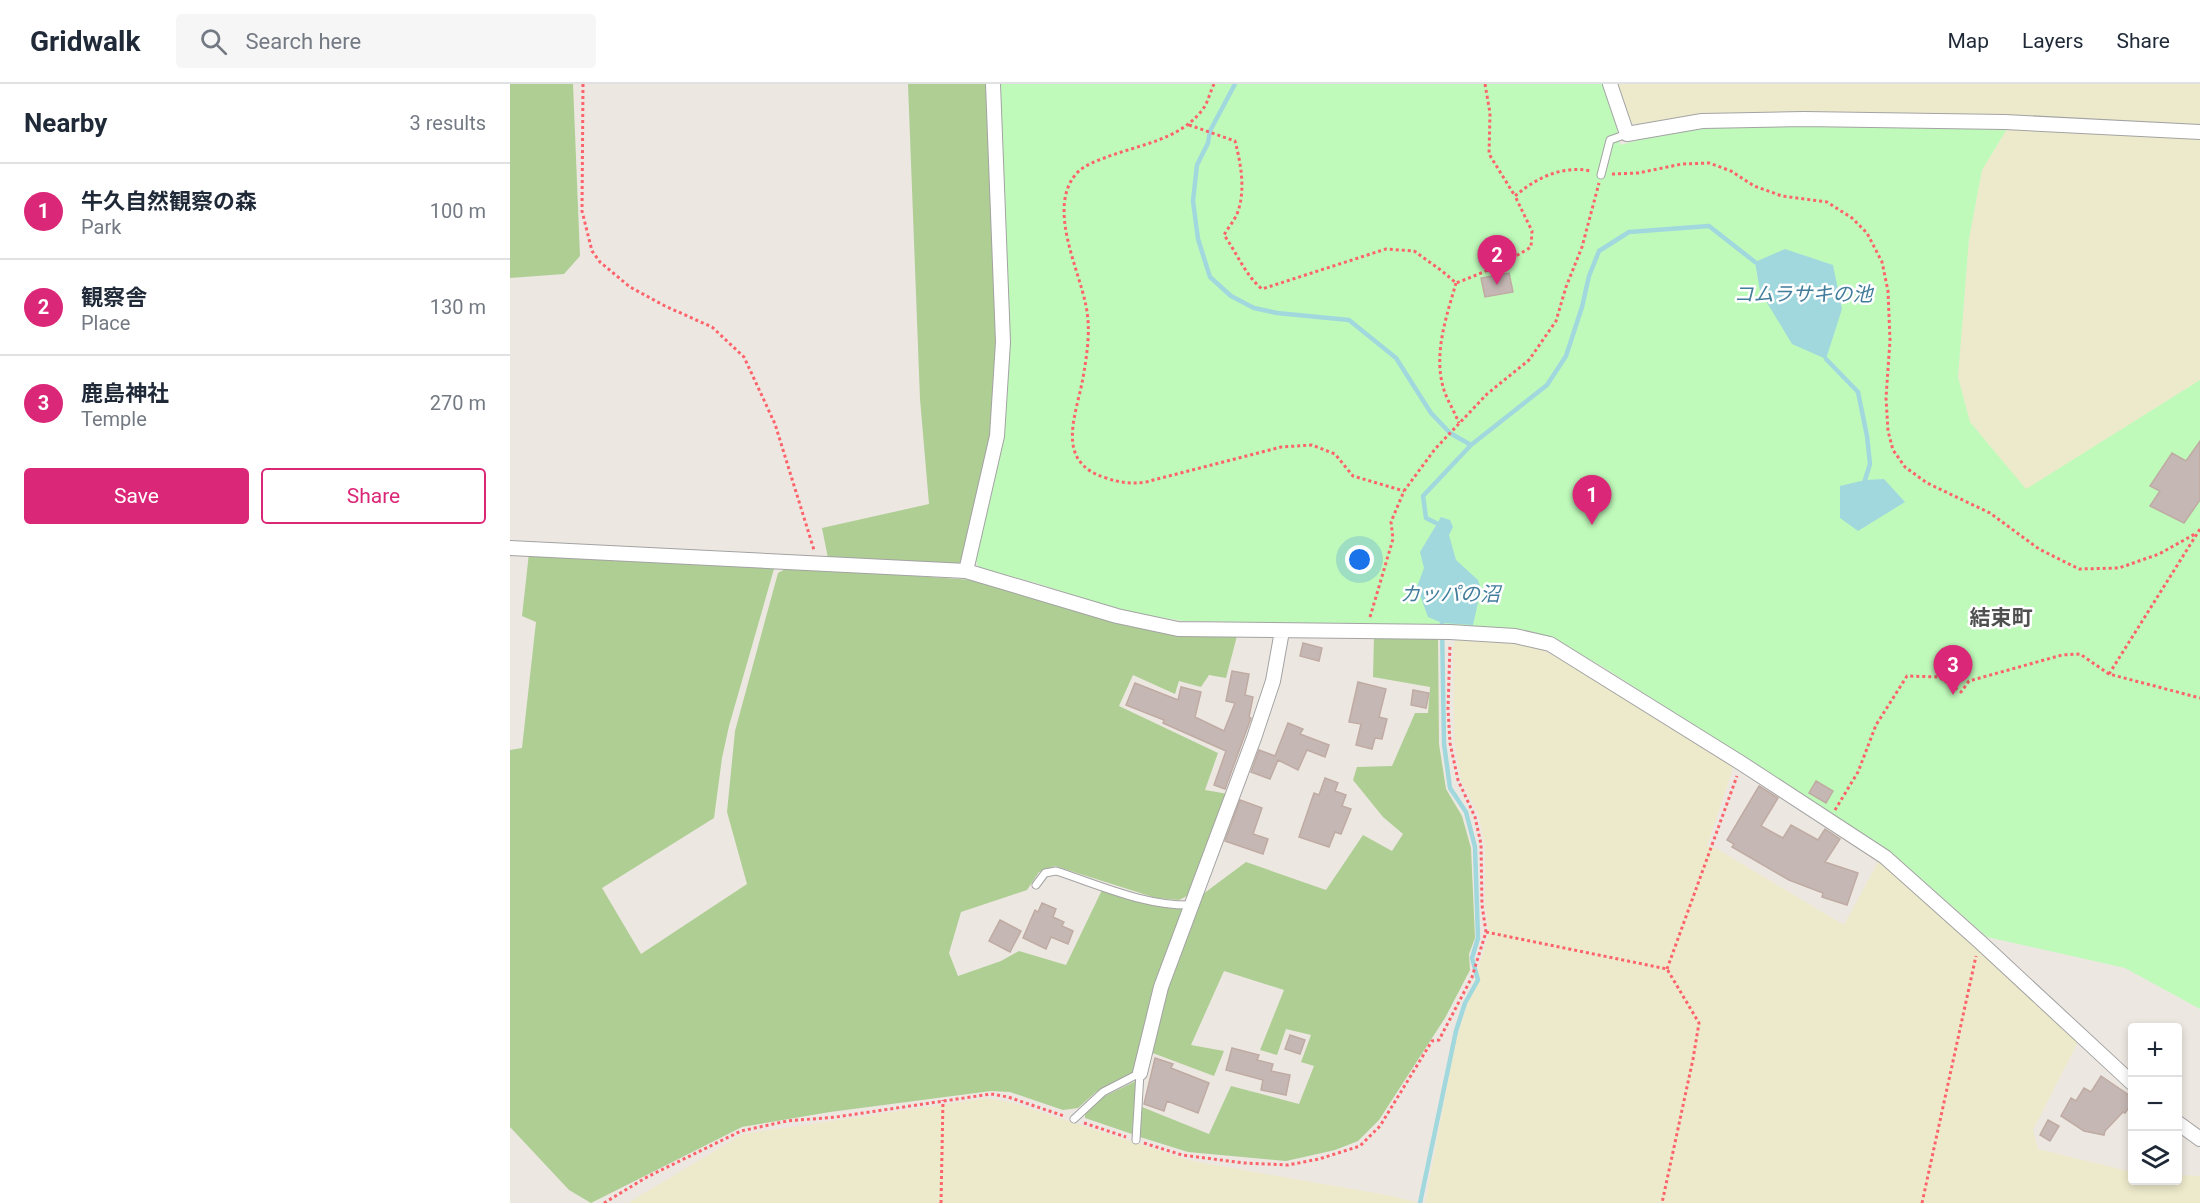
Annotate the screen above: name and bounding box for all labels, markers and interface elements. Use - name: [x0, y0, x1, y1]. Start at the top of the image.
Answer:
- search box: [176, 14, 596, 68]
- text: Gridwalk: [30, 25, 140, 58]
- icon: search: [197, 25, 230, 58]
- text: Search here: [245, 29, 361, 54]
- text: Map: [1947, 29, 1989, 53]
- text: Layers: [2022, 29, 2083, 53]
- text: Share: [2116, 29, 2170, 53]
- text: Nearby: [24, 108, 107, 138]
- text: 3 results: [410, 111, 486, 135]
- text: 牛久自然観察の森: [81, 189, 257, 214]
- text: 1: [38, 199, 49, 223]
- text: 100 m: [430, 199, 486, 223]
- text: Park: [81, 215, 121, 239]
- pin: 2: [1478, 236, 1516, 285]
- water label: コムラサキの池: [1734, 282, 1874, 306]
- text: 観察舎: [81, 285, 147, 310]
- text: 2: [38, 295, 49, 319]
- text: 130 m: [430, 295, 486, 319]
- text: Place: [81, 311, 130, 335]
- text: 鹿島神社: [81, 381, 169, 406]
- text: 3: [38, 391, 49, 415]
- text: 270 m: [430, 391, 486, 415]
- text: Temple: [81, 407, 147, 431]
- button: Save: [24, 468, 249, 524]
- button: Share: [261, 468, 486, 524]
- pin: 1: [1572, 476, 1612, 525]
- your location: [1345, 545, 1374, 574]
- water label: カッパの沼: [1400, 582, 1503, 606]
- district label: 結束町: [1970, 606, 2033, 630]
- pin: 3: [1934, 646, 1972, 695]
- map controls: [2128, 1023, 2182, 1185]
- button: +: [2128, 1023, 2182, 1077]
- button: −: [2128, 1077, 2182, 1131]
- button: layers: [2128, 1131, 2182, 1185]

